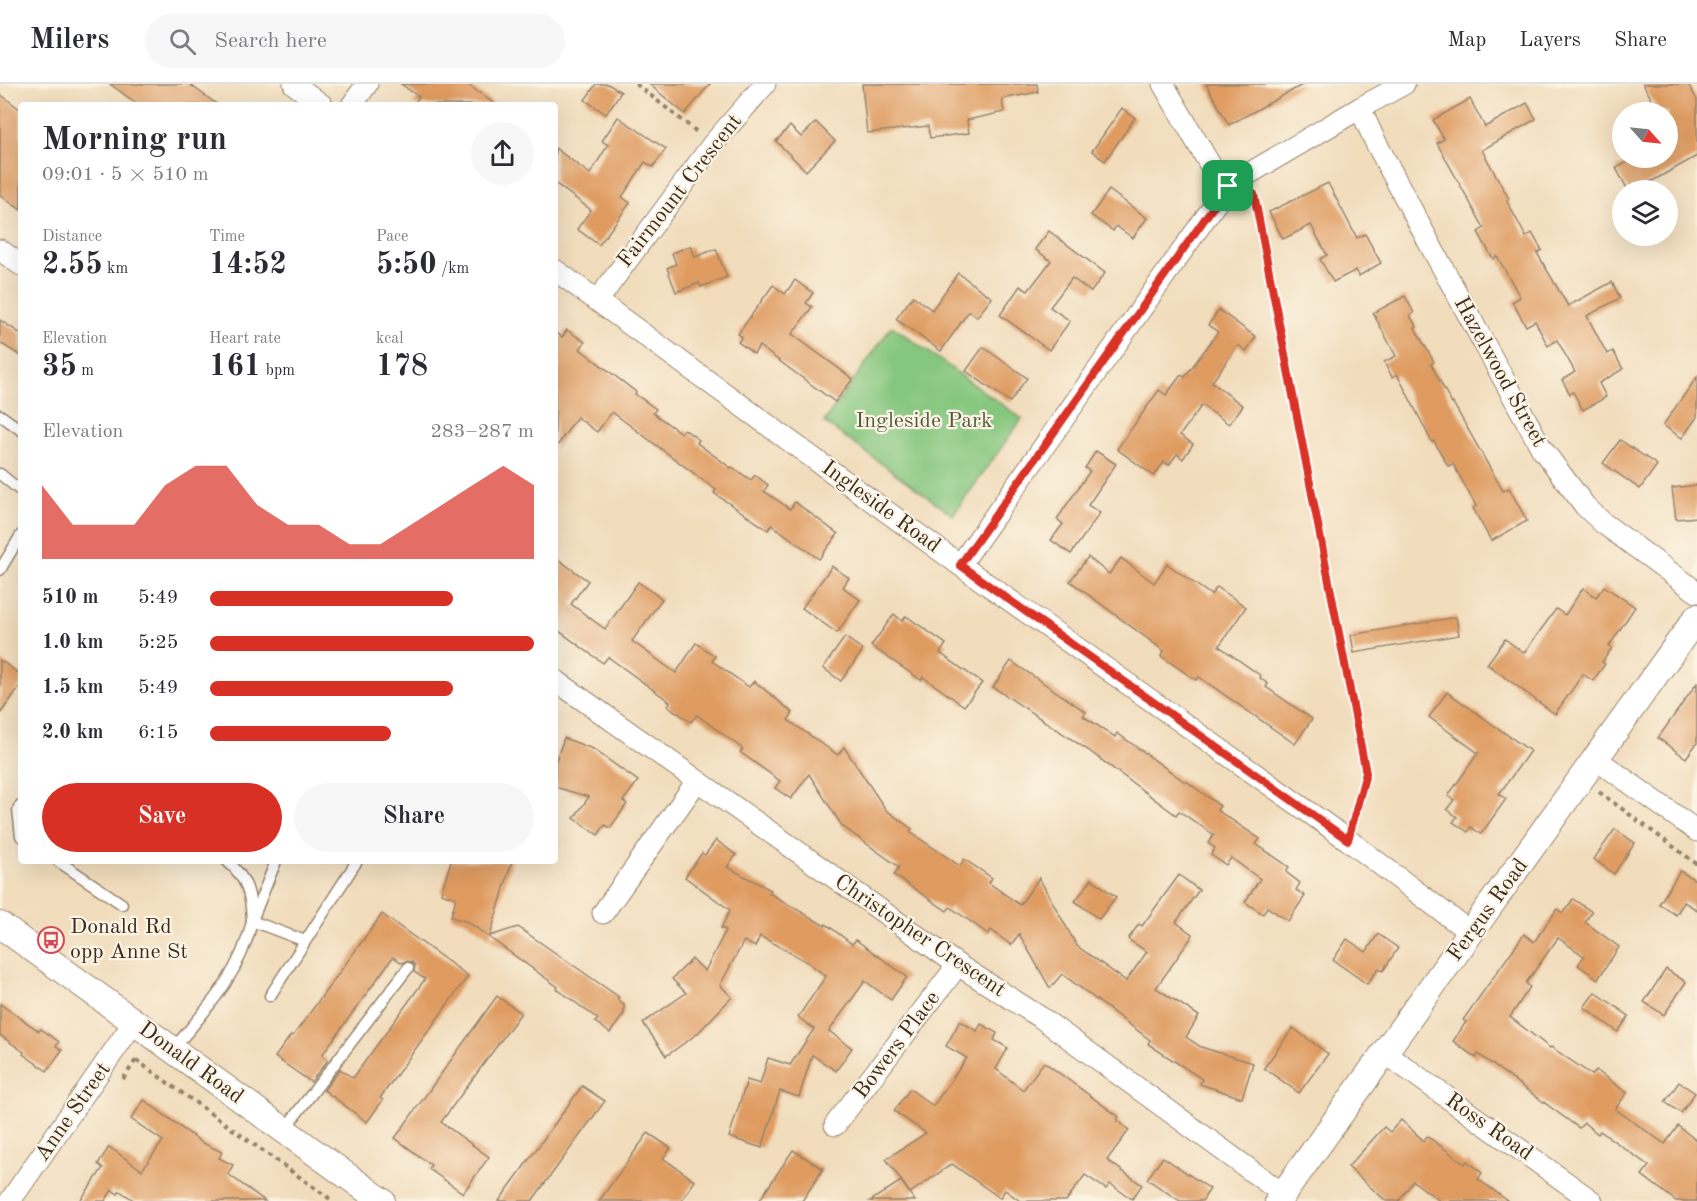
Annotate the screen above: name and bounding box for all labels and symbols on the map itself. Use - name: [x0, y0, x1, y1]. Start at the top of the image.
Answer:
- north arrow: [1612, 102, 1678, 168]
- street label: Fairmount Crescent: [613, 110, 747, 272]
- pin: [1202, 160, 1253, 211]
- street label: Hazelwood Street: [1450, 293, 1550, 451]
- park label: Ingleside Park: [855, 410, 993, 432]
- street label: Ingleside Road: [818, 457, 944, 557]
- street label: Fergus Road: [1444, 855, 1532, 965]
- street label: Christopher Crescent: [830, 871, 1010, 1001]
- place label: Donald Rd opp Anne St: [70, 916, 188, 963]
- bus stop icon: Donald Rd opp Anne St: [36, 925, 66, 955]
- street label: Bowers Place: [850, 987, 944, 1103]
- street label: Donald Road: [135, 1018, 247, 1108]
- street label: Anne Street: [31, 1059, 115, 1165]
- street label: Ross Road: [1441, 1089, 1537, 1165]

